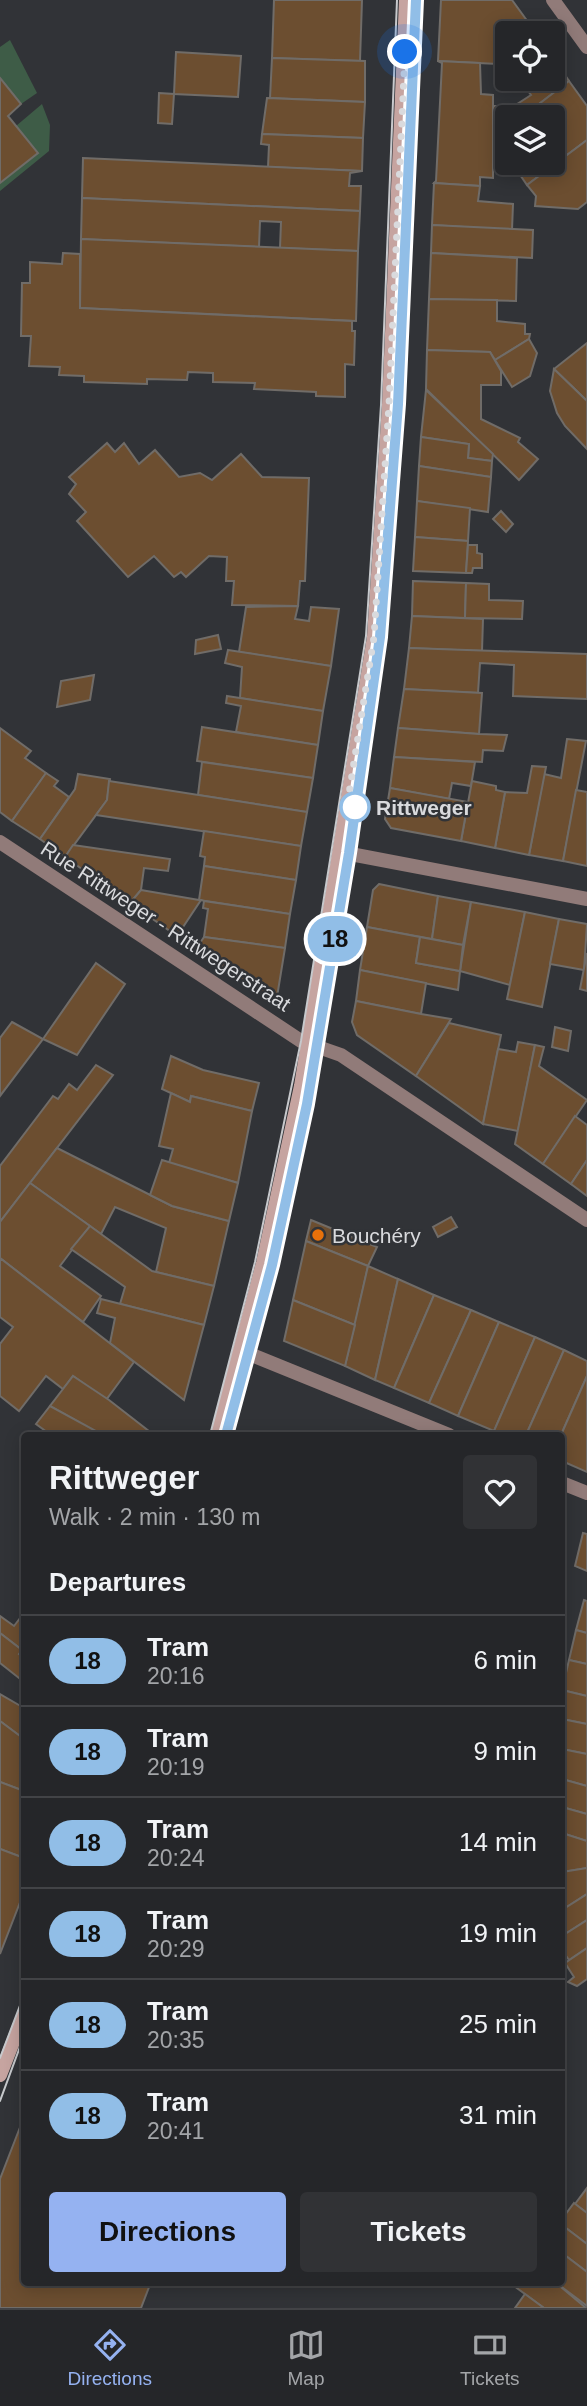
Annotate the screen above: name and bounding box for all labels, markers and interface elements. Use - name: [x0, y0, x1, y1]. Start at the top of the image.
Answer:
- map controls: [495, 21, 565, 175]
- button: locate: [495, 21, 565, 91]
- your location: [387, 34, 422, 69]
- button: layers: [495, 105, 565, 175]
- marker: Rittweger: [340, 792, 370, 822]
- place label: Rittweger: [376, 796, 472, 819]
- street label: Rue Rittweger - Rittwegerstraat: [37, 837, 295, 1016]
- line badge: 18: [304, 916, 366, 962]
- text: 18: [322, 925, 348, 952]
- place label: Bouchéry: [332, 1224, 421, 1247]
- marker: Bouchéry: [310, 1227, 326, 1243]
- button: heart: [463, 1455, 537, 1529]
- text: Rittweger: [49, 1459, 199, 1496]
- text: Walk · 2 min · 130 m: [49, 1504, 260, 1530]
- text: Departures: [49, 1567, 186, 1597]
- text: Tram: [147, 1632, 209, 1662]
- text: 6 min: [473, 1645, 537, 1675]
- text: 18: [74, 1647, 101, 1674]
- text: 20:16: [147, 1663, 205, 1689]
- text: Tram: [147, 1723, 209, 1753]
- text: 9 min: [473, 1736, 537, 1766]
- text: 18: [74, 1738, 101, 1765]
- text: 20:19: [147, 1754, 205, 1780]
- text: Tram: [147, 1814, 209, 1844]
- text: 14 min: [459, 1827, 537, 1857]
- text: 18: [74, 1829, 101, 1856]
- text: 20:24: [147, 1845, 205, 1871]
- text: Tram: [147, 1905, 209, 1935]
- text: 19 min: [459, 1918, 537, 1948]
- text: 18: [74, 1920, 101, 1947]
- text: 20:29: [147, 1936, 205, 1962]
- text: Tram: [147, 1996, 209, 2026]
- text: 25 min: [459, 2009, 537, 2039]
- text: 18: [74, 2011, 101, 2038]
- text: 20:35: [147, 2027, 205, 2053]
- text: Tram: [147, 2087, 209, 2117]
- text: 31 min: [459, 2100, 537, 2130]
- text: 18: [74, 2102, 101, 2129]
- text: 20:41: [147, 2118, 205, 2144]
- button: Directions: [49, 2192, 286, 2272]
- button: Tickets: [300, 2192, 537, 2272]
- tab: Directions: [68, 2326, 152, 2390]
- tab: Map: [287, 2326, 325, 2390]
- tab: Tickets: [460, 2326, 519, 2390]

